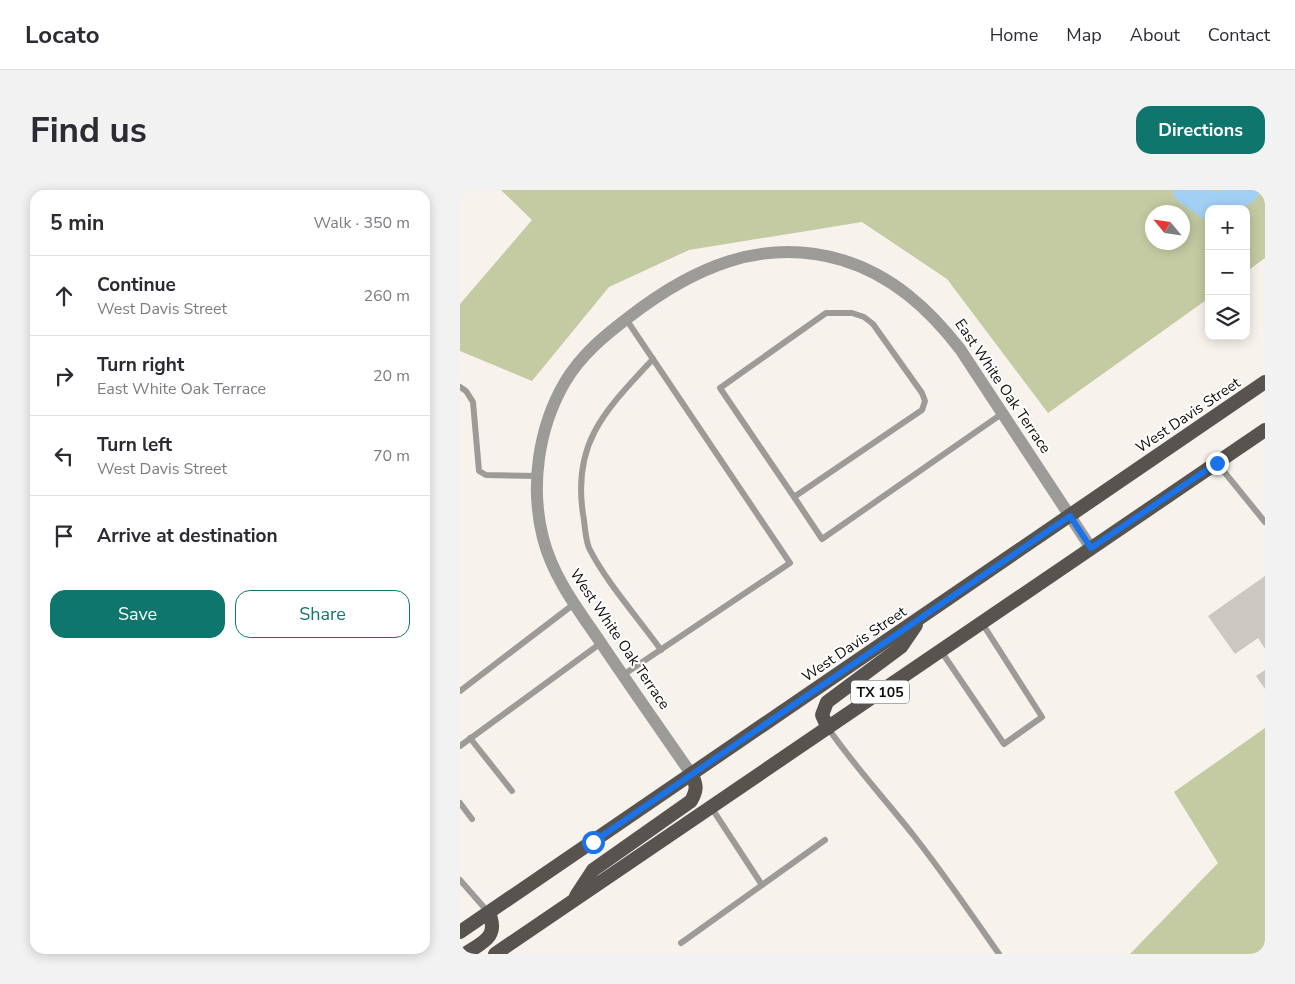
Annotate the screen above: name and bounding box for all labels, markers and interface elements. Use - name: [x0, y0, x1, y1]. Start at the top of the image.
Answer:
- text: Locato: [25, 19, 100, 51]
- text: Home: [990, 23, 1038, 47]
- text: Map: [1066, 23, 1102, 47]
- text: About: [1130, 23, 1180, 47]
- text: Contact: [1208, 23, 1270, 47]
- button: Directions: [1136, 106, 1265, 154]
- text: Find us: [30, 107, 147, 154]
- north arrow: [1145, 205, 1190, 250]
- map controls: [1205, 205, 1250, 340]
- button: +: [1205, 205, 1250, 250]
- text: 5 min: [50, 209, 104, 237]
- text: Walk · 350 m: [314, 212, 410, 234]
- button: −: [1205, 250, 1250, 295]
- text: Continue: [97, 272, 176, 298]
- icon: ahead: [50, 282, 78, 310]
- text: 260 m: [363, 285, 410, 307]
- button: layers: [1205, 295, 1250, 340]
- text: West Davis Street: [97, 298, 227, 320]
- street label: East White Oak Terrace: [950, 315, 1056, 457]
- text: Turn right: [97, 352, 184, 378]
- icon: right: [50, 362, 78, 390]
- text: 20 m: [373, 365, 410, 387]
- street label: West Davis Street: [1132, 372, 1245, 457]
- text: East White Oak Terrace: [97, 378, 266, 400]
- text: Turn left: [97, 432, 172, 458]
- icon: left: [50, 442, 78, 470]
- text: 70 m: [373, 445, 410, 467]
- route end: [1206, 452, 1229, 475]
- text: West Davis Street: [97, 458, 227, 480]
- icon: arrive: [50, 522, 78, 550]
- text: Arrive at destination: [97, 523, 278, 549]
- street label: West White Oak Terrace: [565, 565, 675, 713]
- button: Save: [50, 590, 225, 638]
- button: Share: [235, 590, 410, 638]
- street label: West Davis Street: [798, 601, 911, 686]
- road number: TX 105: [851, 681, 909, 704]
- route start: [582, 831, 605, 854]

